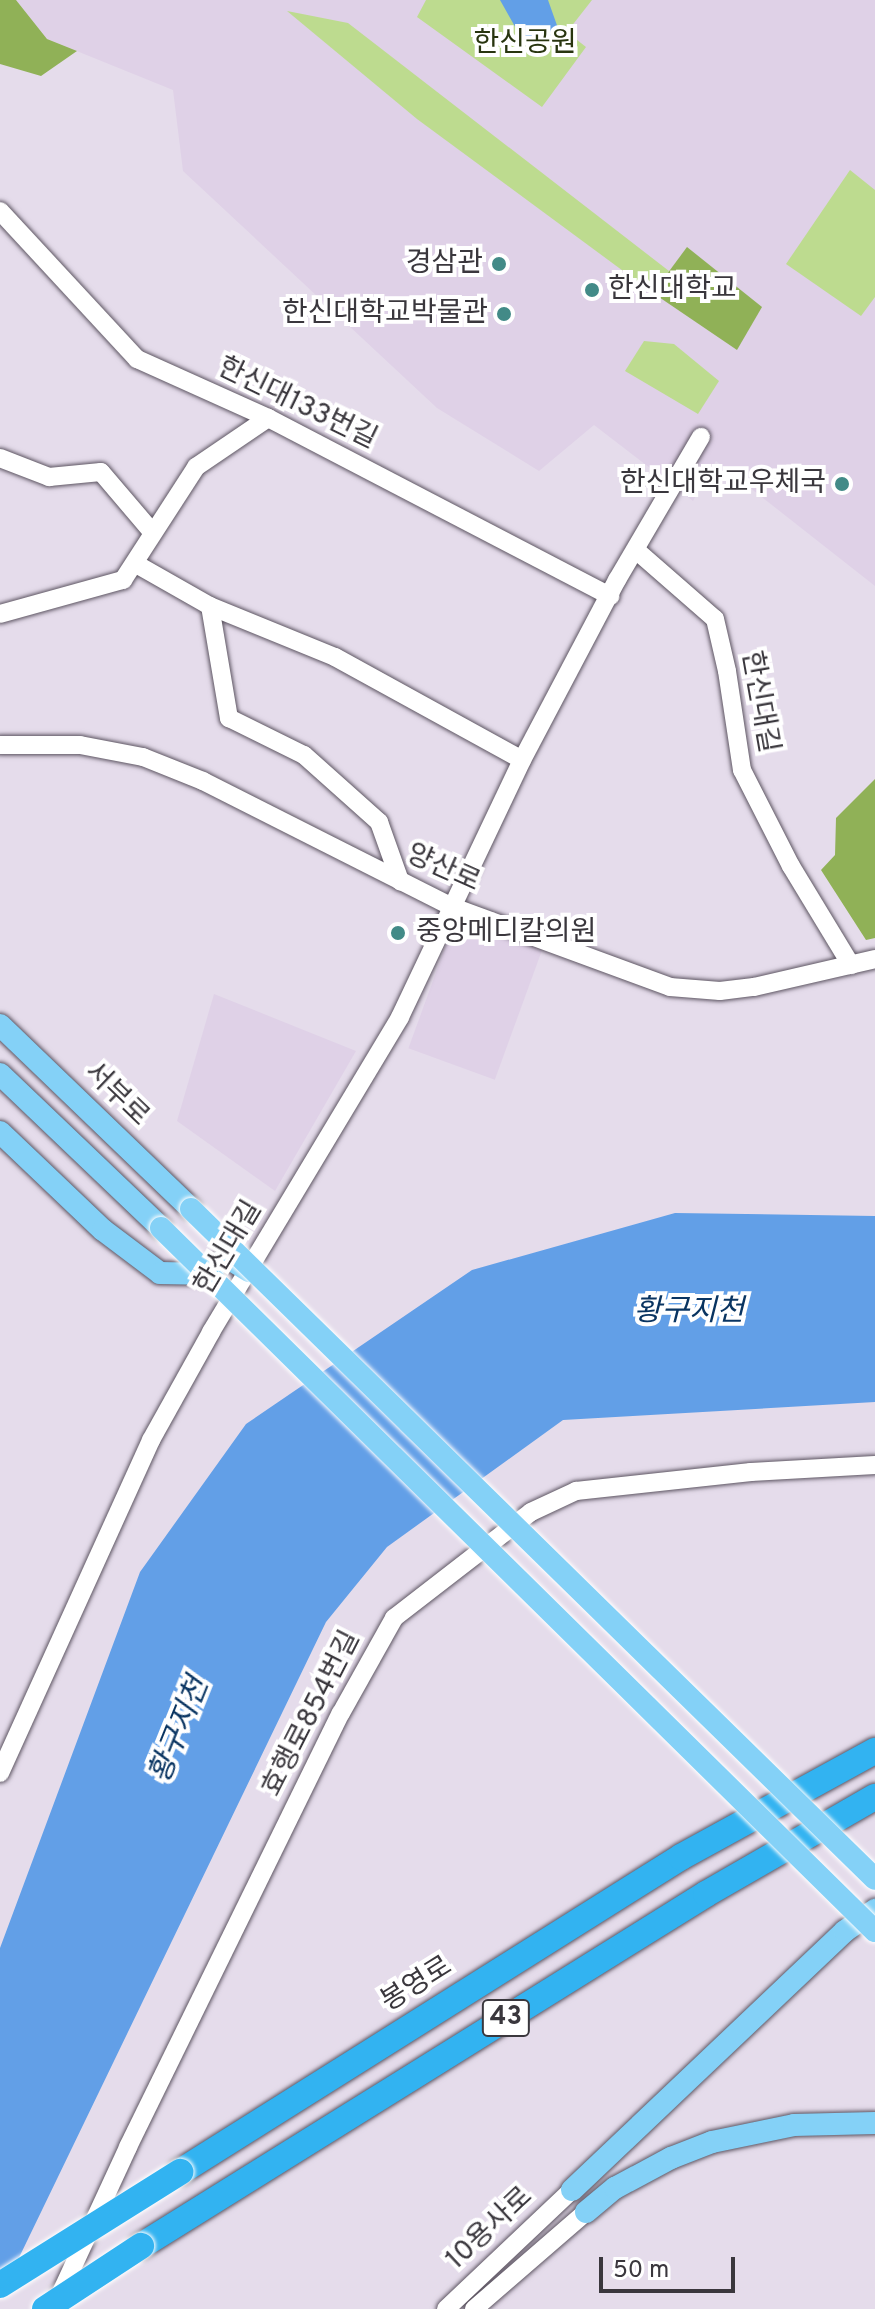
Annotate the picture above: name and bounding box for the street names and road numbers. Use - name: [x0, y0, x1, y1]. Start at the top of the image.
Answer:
- street label: 한신대133번길: [212, 351, 382, 457]
- street label: 한신대길: [734, 648, 784, 756]
- street label: 양산로: [401, 838, 485, 900]
- street label: 서부로: [77, 1056, 155, 1134]
- street label: 한신대길: [188, 1195, 270, 1301]
- street label: 효행로854번길: [256, 1626, 368, 1802]
- street label: 봉영로: [375, 1950, 459, 2020]
- road number: 43: [480, 1996, 532, 2040]
- street label: 10용사로: [440, 2181, 540, 2277]

